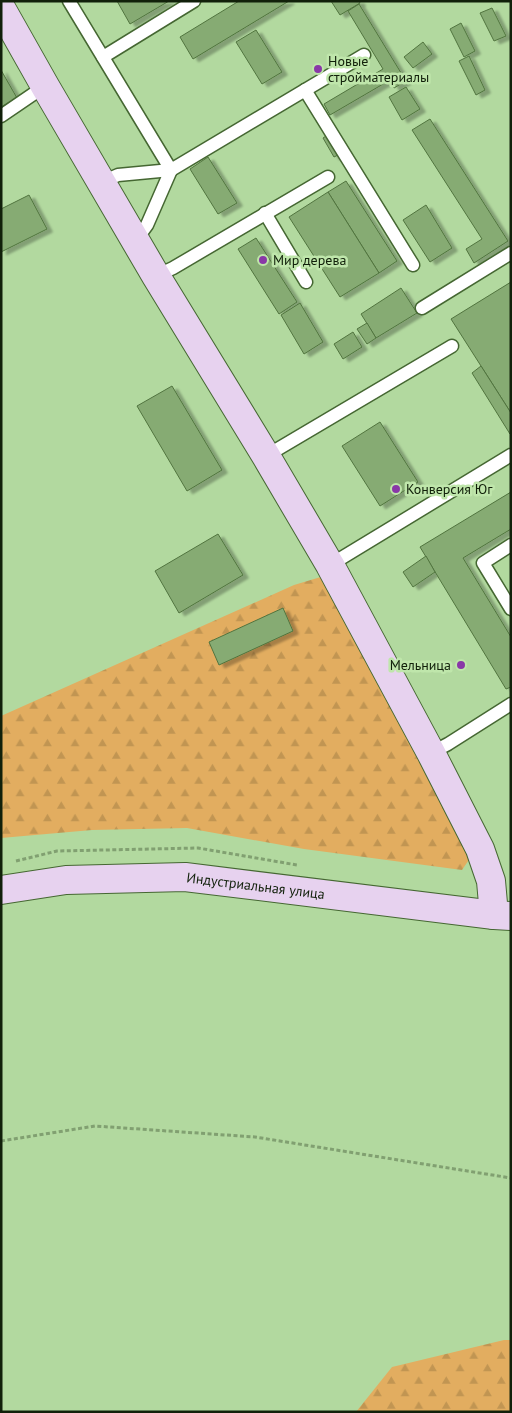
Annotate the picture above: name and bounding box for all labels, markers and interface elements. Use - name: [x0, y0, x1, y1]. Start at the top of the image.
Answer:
- place label: Новые стройматериалы: [328, 52, 429, 86]
- marker: Новые стройматериалы: [312, 63, 324, 75]
- place label: Мир дерева: [273, 251, 346, 269]
- marker: Мир дерева: [257, 254, 269, 266]
- place label: Конверсия Юг: [406, 480, 493, 498]
- marker: Конверсия Юг: [390, 483, 402, 495]
- place label: Мельница: [390, 656, 451, 674]
- marker: Мельница: [455, 659, 467, 671]
- street label: Индустриальная улица: [186, 868, 326, 903]

